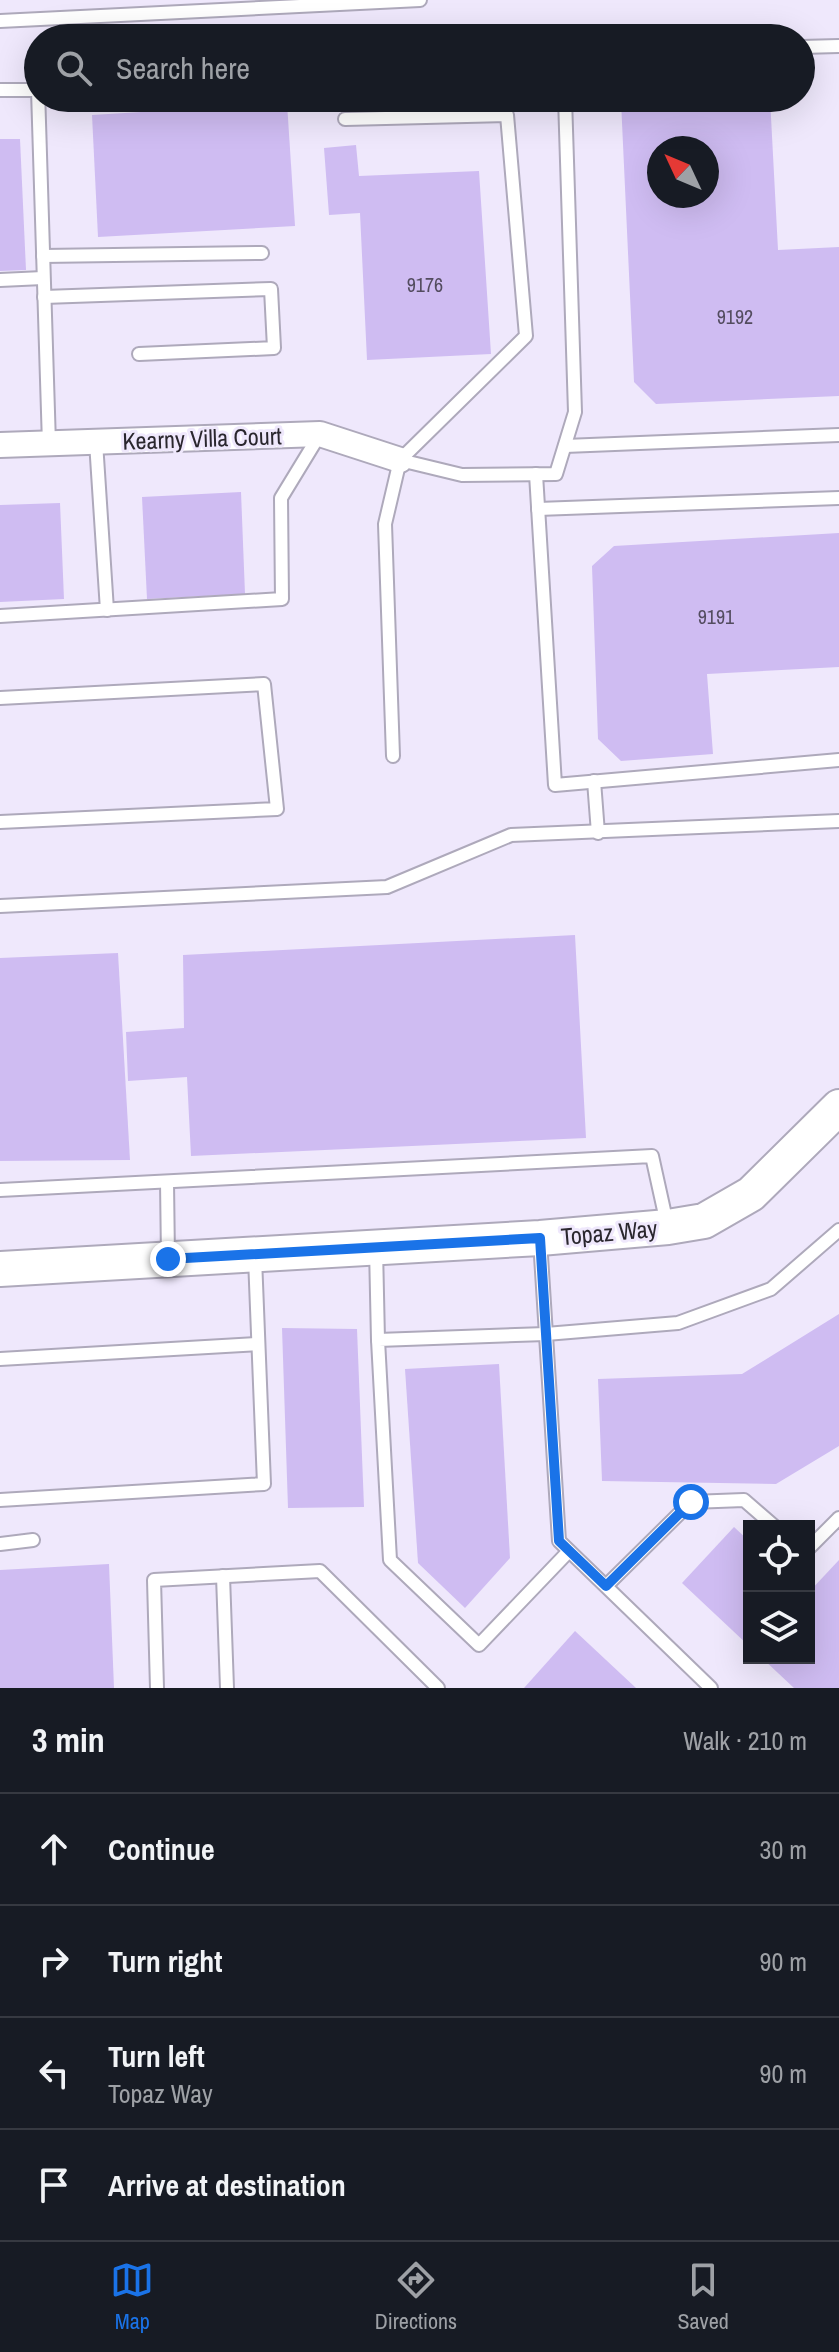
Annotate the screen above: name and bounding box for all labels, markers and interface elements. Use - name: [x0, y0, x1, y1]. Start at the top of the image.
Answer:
- search box: [24, 24, 815, 112]
- icon: search: [52, 46, 96, 90]
- text: Search here: [116, 48, 250, 88]
- north arrow: [647, 136, 719, 208]
- house number: 9176: [407, 271, 443, 298]
- house number: 9192: [717, 303, 753, 330]
- street label: Kearny Villa Court: [122, 419, 283, 457]
- house number: 9191: [698, 603, 734, 630]
- street label: Topaz Way: [559, 1212, 659, 1252]
- route end: [150, 1241, 186, 1277]
- route start: [673, 1484, 709, 1520]
- map controls: [743, 1520, 815, 1664]
- button: locate: [743, 1520, 815, 1592]
- button: layers: [743, 1592, 815, 1664]
- text: 3 min: [32, 1717, 105, 1763]
- text: Walk · 210 m: [683, 1723, 807, 1758]
- icon: ahead: [32, 1827, 76, 1871]
- text: Continue: [108, 1829, 215, 1869]
- text: 30 m: [760, 1832, 807, 1867]
- icon: right: [32, 1939, 76, 1983]
- text: Turn right: [108, 1941, 222, 1981]
- text: 90 m: [760, 1944, 807, 1979]
- text: Turn left: [108, 2036, 205, 2076]
- icon: left: [32, 2051, 76, 2095]
- text: 90 m: [760, 2056, 807, 2091]
- text: Topaz Way: [108, 2076, 213, 2111]
- icon: arrive: [32, 2163, 76, 2207]
- text: Arrive at destination: [108, 2165, 346, 2205]
- tab: Map: [110, 2258, 154, 2336]
- tab: Directions: [375, 2258, 457, 2336]
- tab: Saved: [678, 2258, 729, 2336]

